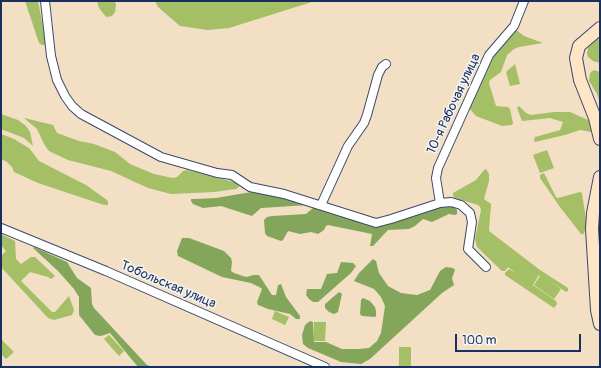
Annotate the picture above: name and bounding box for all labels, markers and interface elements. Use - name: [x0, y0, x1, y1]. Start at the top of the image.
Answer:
- street label: 10-я Рабочая улица: [424, 51, 484, 157]
- street label: Тобольская улица: [118, 258, 218, 312]
- scale bar: [457, 326, 583, 352]
- text: 100 m: [462, 333, 496, 348]

